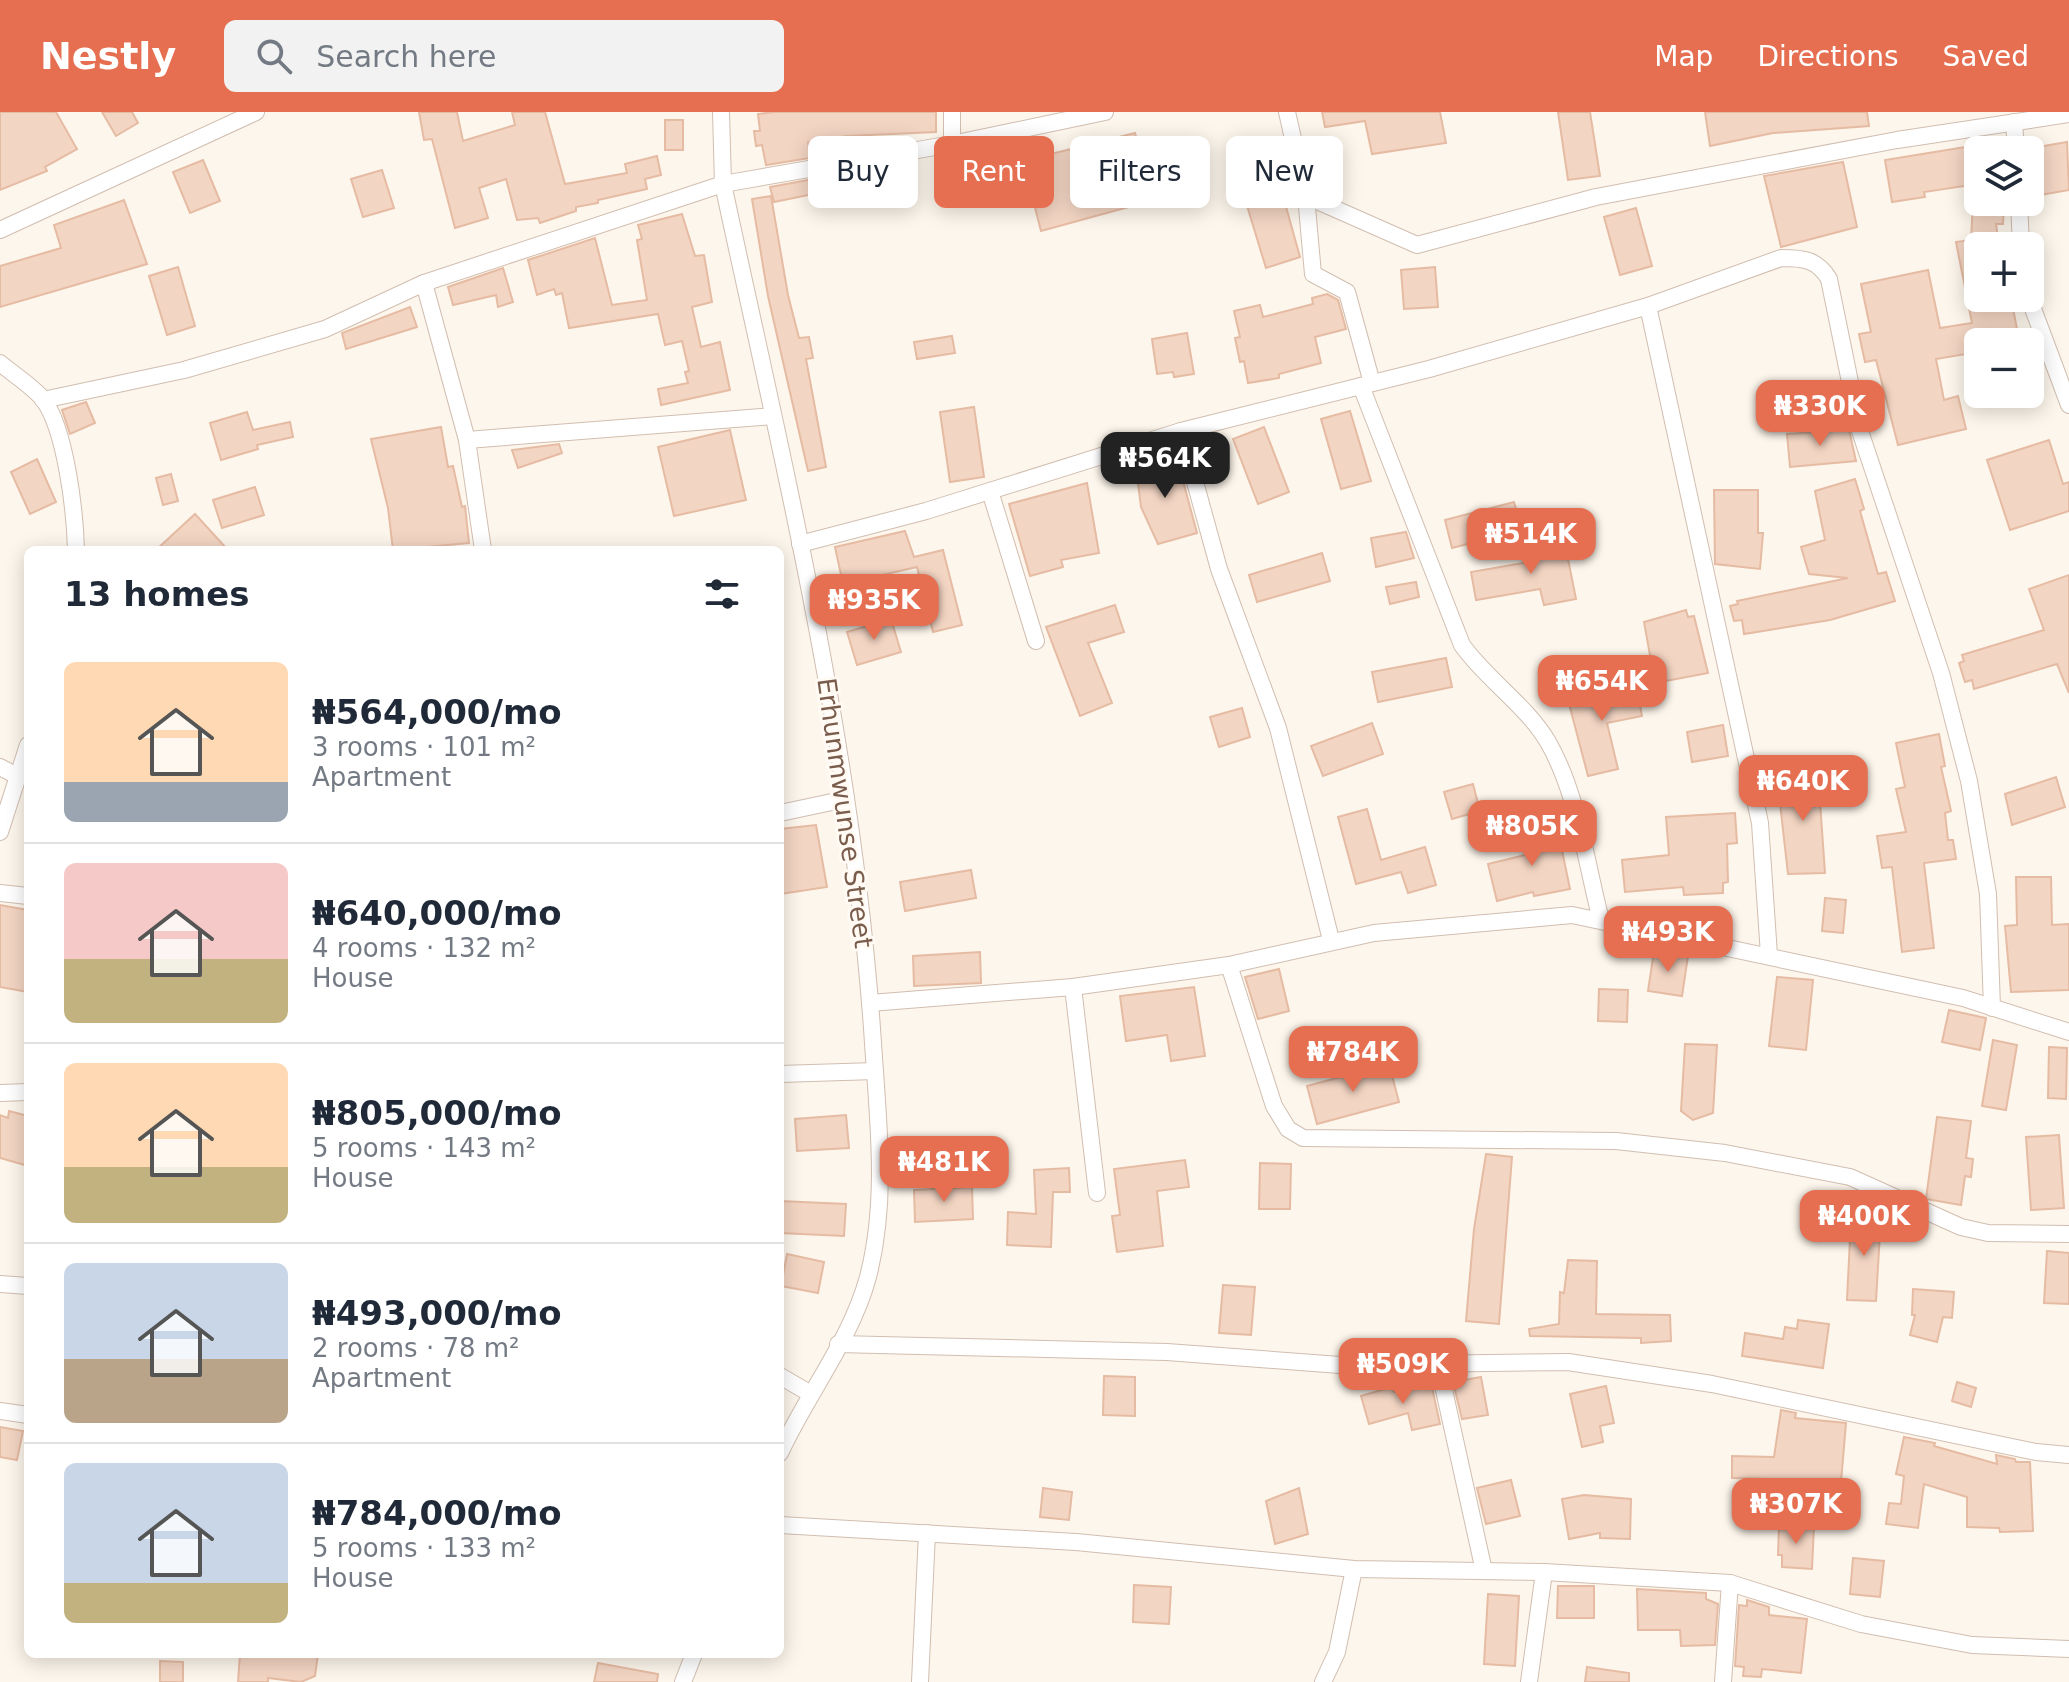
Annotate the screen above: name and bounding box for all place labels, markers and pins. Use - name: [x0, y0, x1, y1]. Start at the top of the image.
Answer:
- pin: ₦330K: [1764, 380, 1876, 448]
- pin: ₦564K: [1109, 432, 1221, 500]
- pin: ₦514K: [1475, 508, 1587, 576]
- pin: ₦935K: [818, 574, 930, 642]
- pin: ₦654K: [1546, 655, 1658, 723]
- pin: ₦640K: [1747, 755, 1859, 823]
- pin: ₦805K: [1476, 800, 1588, 868]
- pin: ₦493K: [1612, 906, 1724, 974]
- pin: ₦784K: [1297, 1026, 1409, 1094]
- pin: ₦481K: [888, 1136, 1000, 1204]
- pin: ₦400K: [1808, 1190, 1920, 1258]
- pin: ₦509K: [1347, 1338, 1459, 1406]
- pin: ₦307K: [1740, 1478, 1852, 1546]

